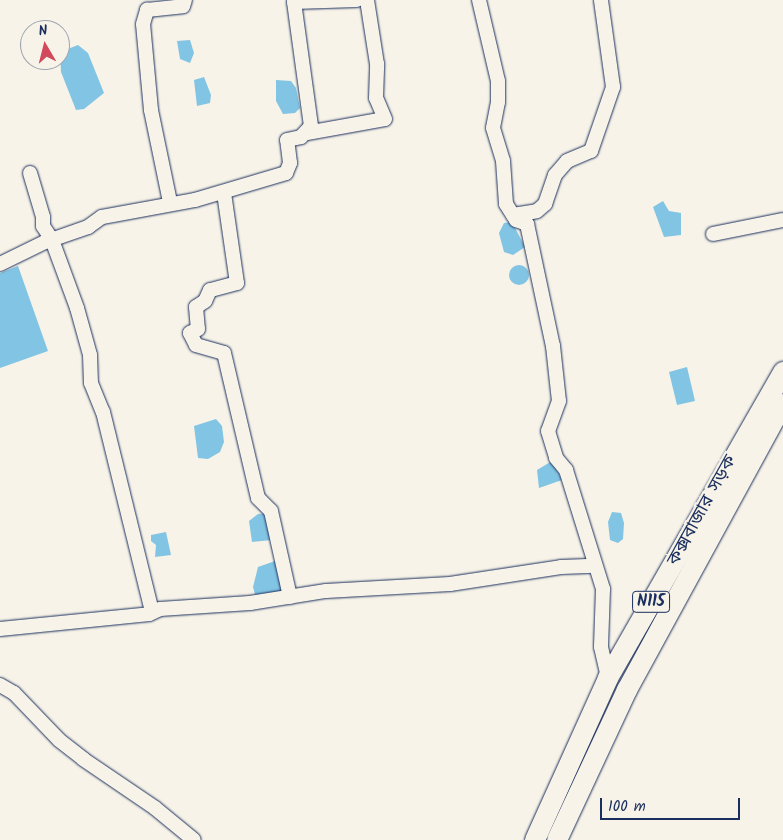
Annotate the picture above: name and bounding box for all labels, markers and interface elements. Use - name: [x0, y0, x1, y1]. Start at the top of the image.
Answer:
- north arrow: [20, 20, 70, 70]
- text: N: [37, 20, 49, 43]
- street label: কক্সবাজার সড়ক: [664, 452, 742, 570]
- road number: N115: [631, 588, 671, 616]
- scale bar: [603, 788, 743, 820]
- text: 100 m: [608, 795, 646, 819]

